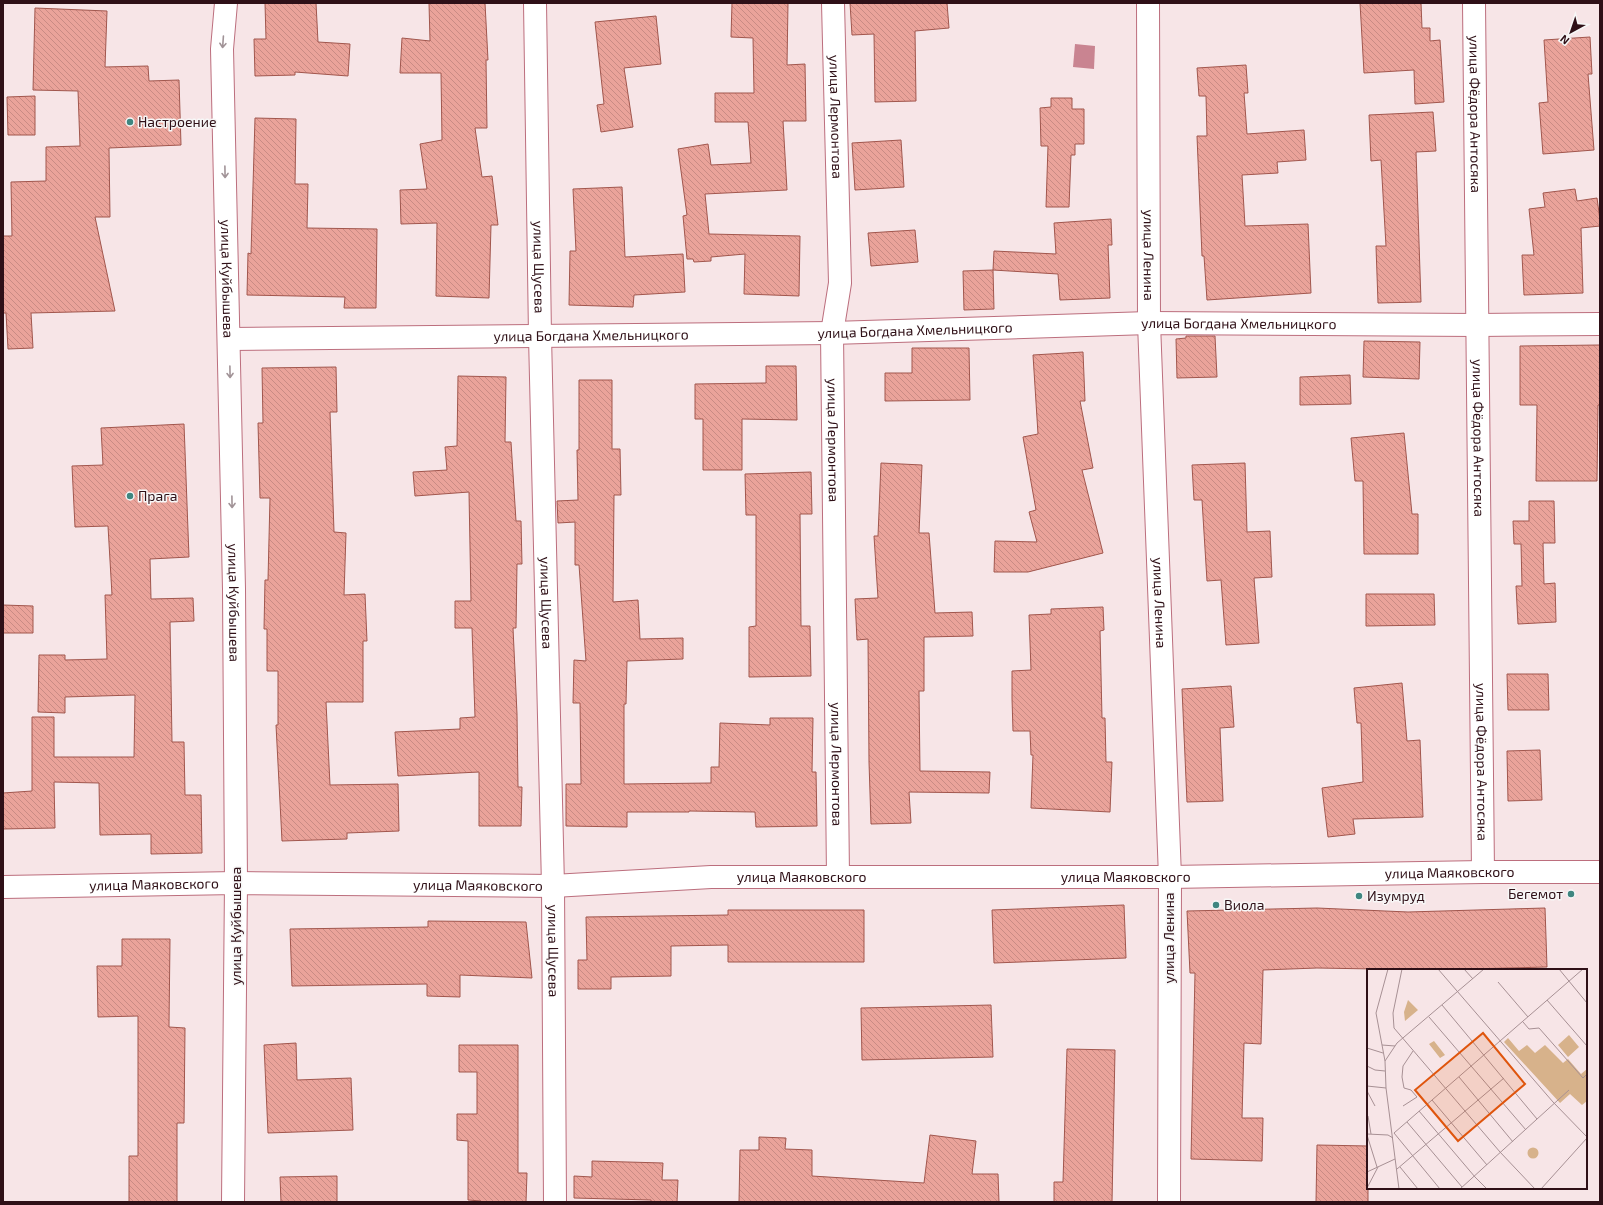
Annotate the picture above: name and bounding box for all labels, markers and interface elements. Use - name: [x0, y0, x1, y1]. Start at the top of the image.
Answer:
- north arrow: [1551, 12, 1591, 52]
- text: N: [1557, 32, 1571, 48]
- one-way arrow: [219, 35, 226, 48]
- street label: улица Фёдора Антосяка: [1466, 35, 1485, 193]
- street label: улица Лермонтова: [826, 55, 846, 179]
- place label: Настроение: [138, 113, 216, 130]
- marker: Настроение: [125, 117, 135, 127]
- one-way arrow: [221, 165, 229, 178]
- street label: улица Ленина: [1141, 209, 1158, 301]
- street label: улица Куйбышева: [218, 219, 237, 338]
- street label: улица Щусева: [530, 220, 549, 313]
- street label: улица Богдана Хмельницкого: [1141, 314, 1336, 332]
- street label: улица Богдана Хмельницкого: [817, 318, 1013, 341]
- street label: улица Богдана Хмельницкого: [493, 325, 689, 344]
- street label: улица Фёдора Антосяка: [1470, 359, 1488, 517]
- one-way arrow: [226, 365, 234, 378]
- street label: улица Лермонтова: [825, 378, 843, 502]
- place label: Прага: [138, 487, 177, 504]
- marker: Прага: [125, 491, 135, 501]
- one-way arrow: [228, 495, 236, 508]
- street label: улица Куйбышева: [225, 543, 243, 662]
- street label: улица Щусева: [537, 556, 556, 649]
- street label: улица Ленина: [1150, 557, 1170, 649]
- street label: улица Фёдора Антосяка: [1473, 683, 1492, 841]
- street label: улица Лермонтова: [828, 702, 846, 826]
- street label: улица Маяковского: [1385, 863, 1515, 882]
- street label: улица Куйбышева: [227, 867, 244, 985]
- street label: улица Маяковского: [737, 868, 867, 885]
- street label: улица Маяковского: [1061, 868, 1191, 885]
- street label: улица Маяковского: [89, 874, 219, 894]
- street label: улица Маяковского: [413, 876, 543, 894]
- place label: Бегемот: [1508, 885, 1563, 902]
- place label: Изумруд: [1367, 887, 1425, 904]
- marker: Бегемот: [1566, 889, 1576, 899]
- marker: Изумруд: [1354, 891, 1364, 901]
- street label: улица Ленина: [1160, 892, 1177, 984]
- place label: Виола: [1224, 896, 1264, 913]
- marker: Виола: [1211, 900, 1221, 910]
- street label: улица Щусева: [545, 904, 563, 997]
- inset map: [1367, 969, 1587, 1189]

